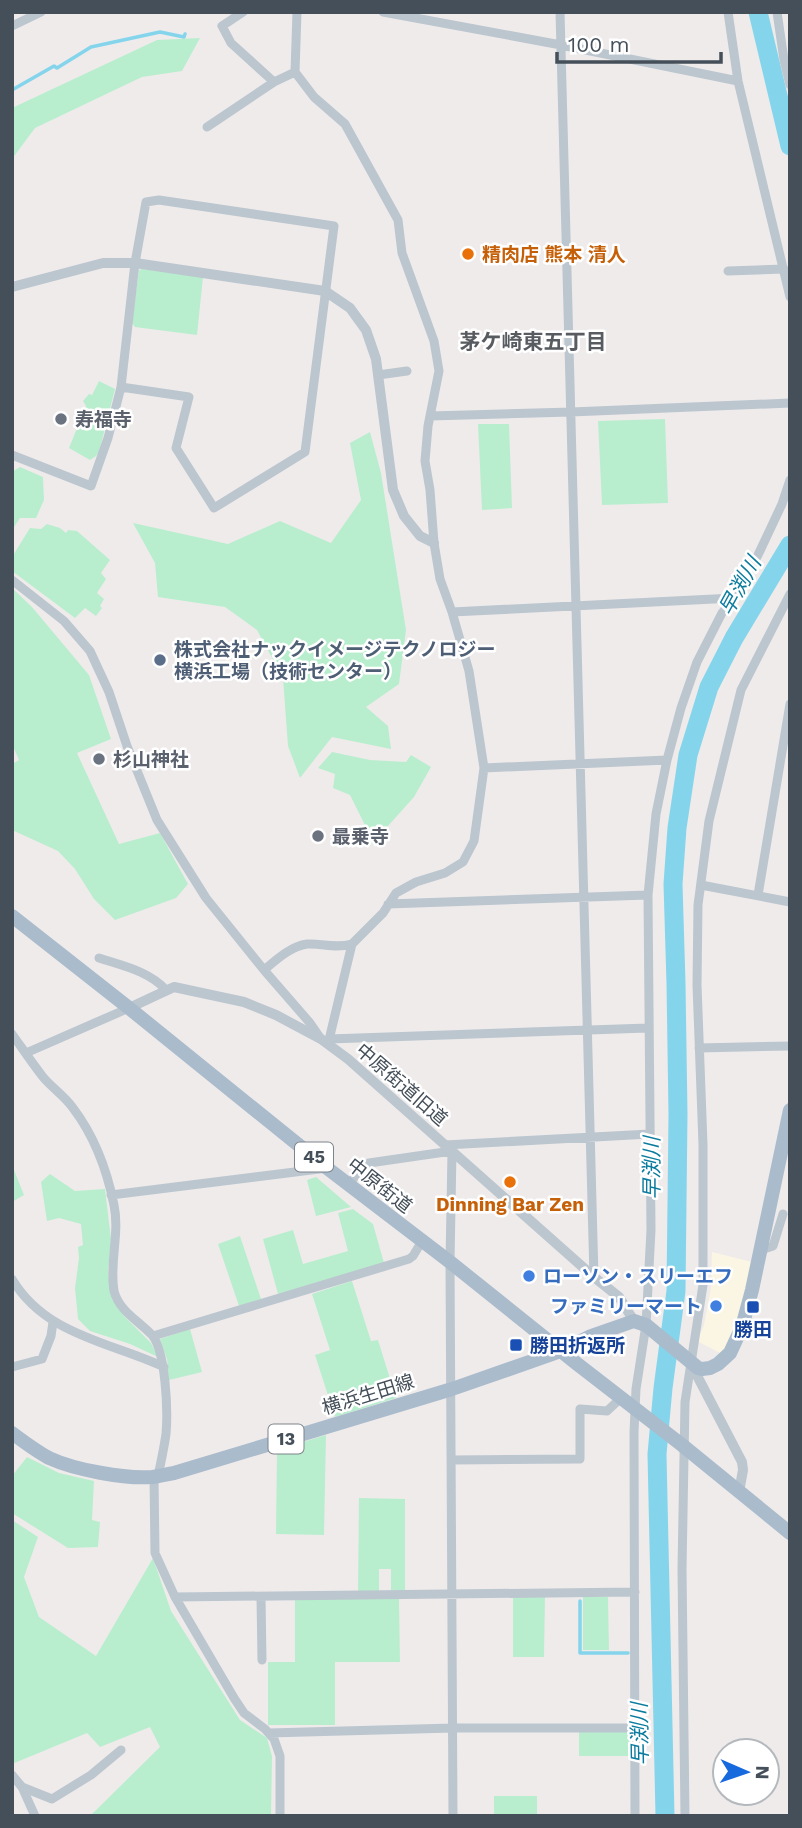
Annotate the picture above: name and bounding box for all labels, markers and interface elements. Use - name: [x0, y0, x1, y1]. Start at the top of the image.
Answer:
- scale bar: [557, 21, 722, 65]
- text: 100 m: [568, 32, 630, 57]
- place label: 精肉店 熊本 清人: [482, 243, 626, 266]
- marker: 精肉店 熊本 清人: [460, 246, 476, 262]
- district label: 茅ケ崎東五丁目: [460, 329, 607, 354]
- place label: 寿福寺: [75, 408, 132, 431]
- marker: 寿福寺: [53, 411, 69, 427]
- water label: 早渕川: [713, 550, 767, 619]
- place label: 株式会社ナックイメージテクノロジー 横浜工場（技術センター）: [174, 638, 495, 683]
- marker: 株式会社ナックイメージテクノロジー 横浜工場（技術センター）: [152, 652, 168, 668]
- place label: 杉山神社: [113, 748, 189, 771]
- marker: 杉山神社: [91, 751, 107, 767]
- place label: 最乗寺: [332, 825, 389, 848]
- marker: 最乗寺: [310, 828, 326, 844]
- street label: 中原街道旧道: [351, 1038, 452, 1130]
- water label: 早渕川: [639, 1135, 664, 1200]
- road number: 45: [295, 1142, 333, 1172]
- street label: 中原街道: [343, 1153, 417, 1218]
- marker: Dinning Bar Zen: [502, 1174, 518, 1190]
- place label: Dinning Bar Zen: [436, 1193, 584, 1216]
- place label: ローソン・スリーエフ: [543, 1265, 733, 1288]
- marker: ローソン・スリーエフ: [521, 1268, 537, 1284]
- place label: ファミリーマート: [550, 1295, 702, 1318]
- marker: ファミリーマート: [708, 1298, 724, 1314]
- marker: 勝田: [745, 1299, 761, 1315]
- place label: 勝田: [734, 1318, 772, 1341]
- place label: 勝田折返所: [530, 1334, 625, 1357]
- marker: 勝田折返所: [508, 1337, 524, 1353]
- street label: 横浜生田線: [319, 1370, 417, 1419]
- road number: 13: [268, 1424, 304, 1454]
- water label: 早渕川: [626, 1700, 653, 1766]
- north arrow: [711, 1737, 781, 1807]
- text: N: [751, 1765, 774, 1780]

